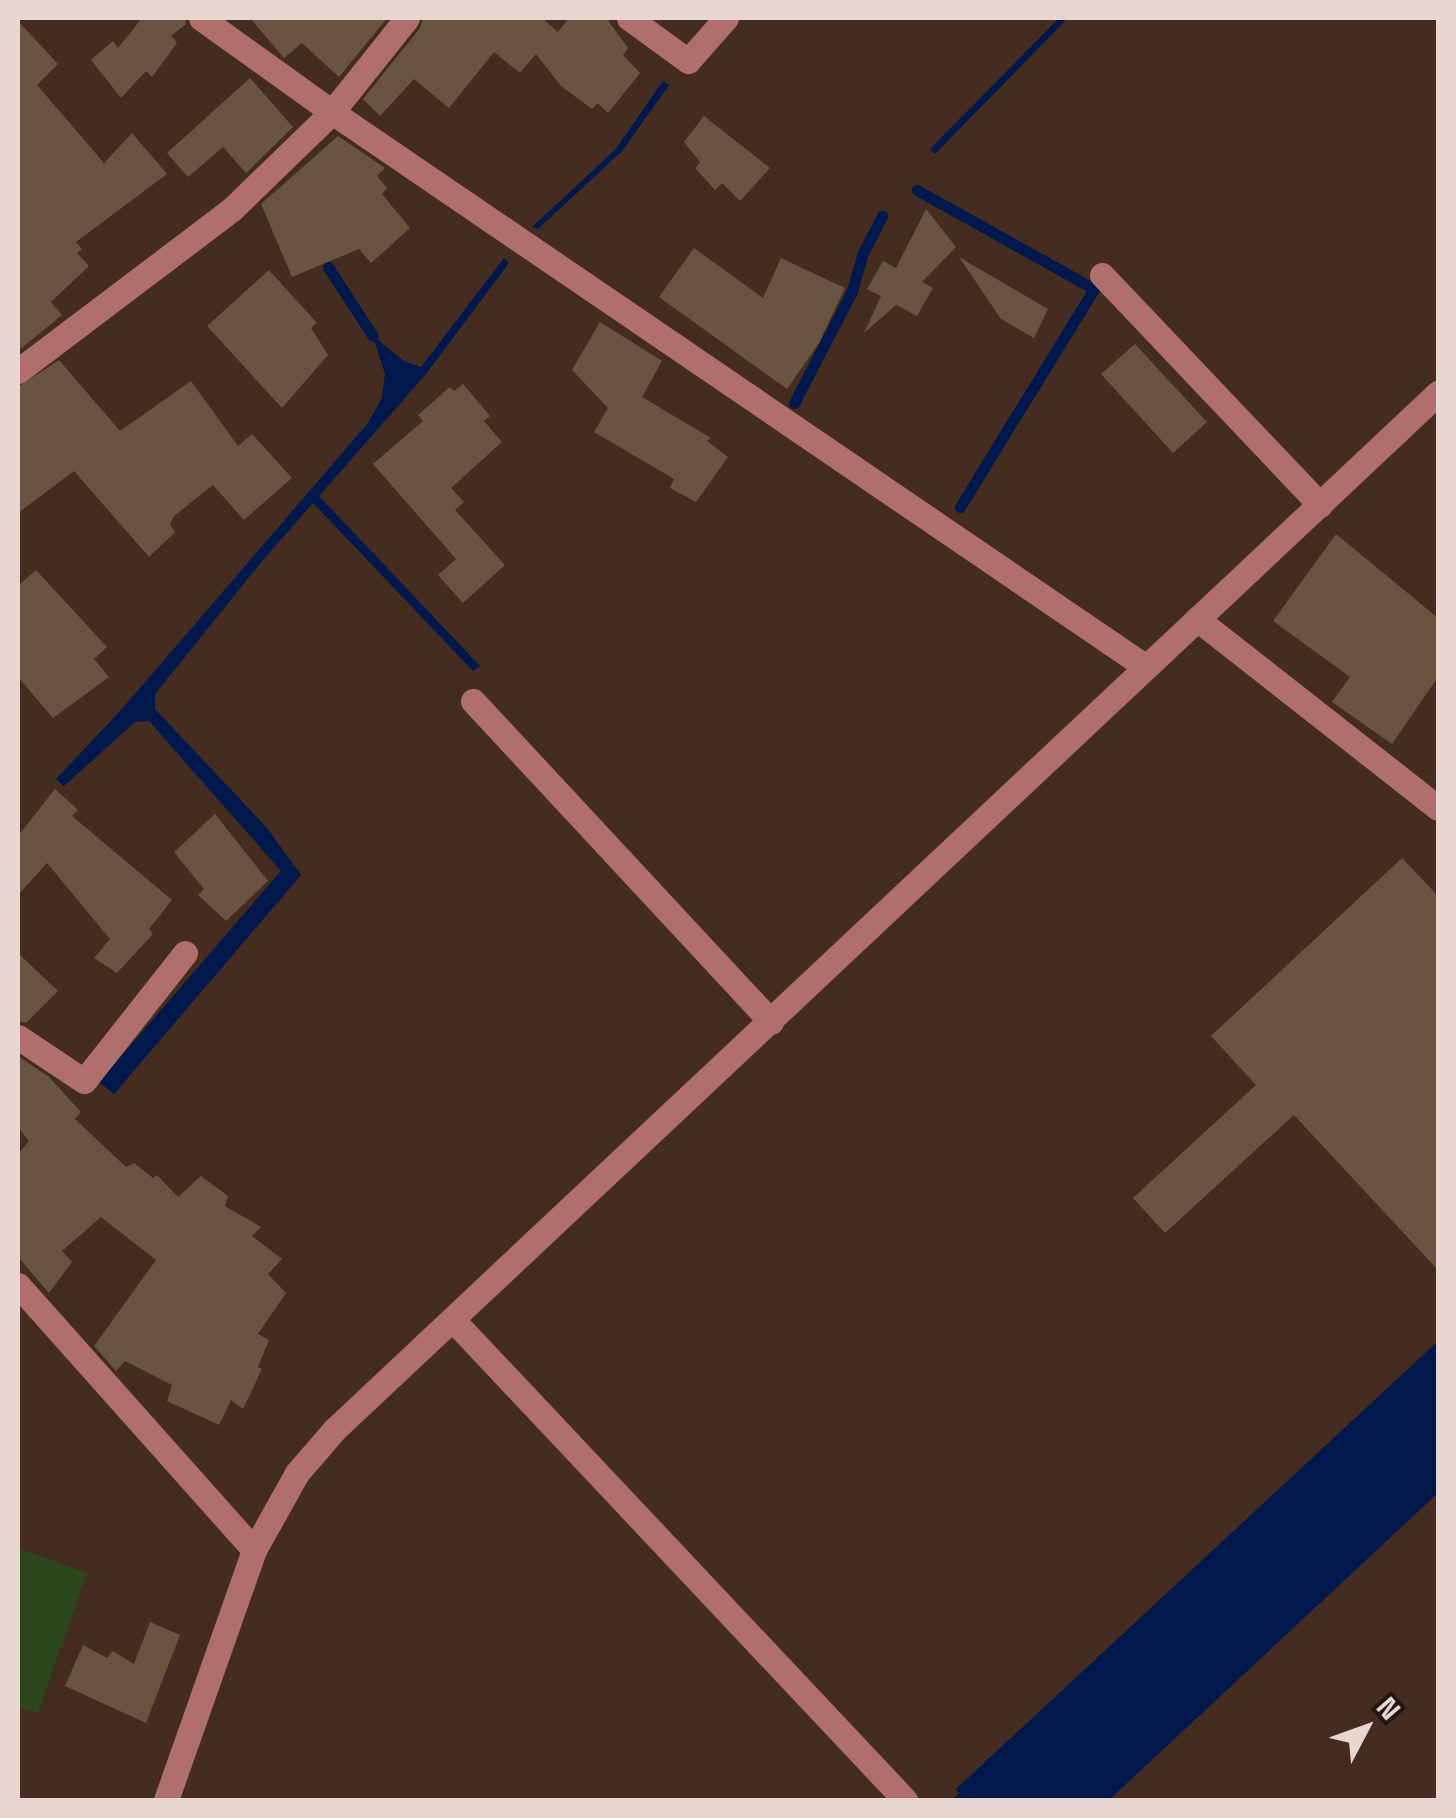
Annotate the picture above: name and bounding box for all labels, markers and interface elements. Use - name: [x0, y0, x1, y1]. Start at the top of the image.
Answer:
- north arrow: [1316, 1678, 1416, 1778]
- text: N: [1369, 1689, 1408, 1727]

